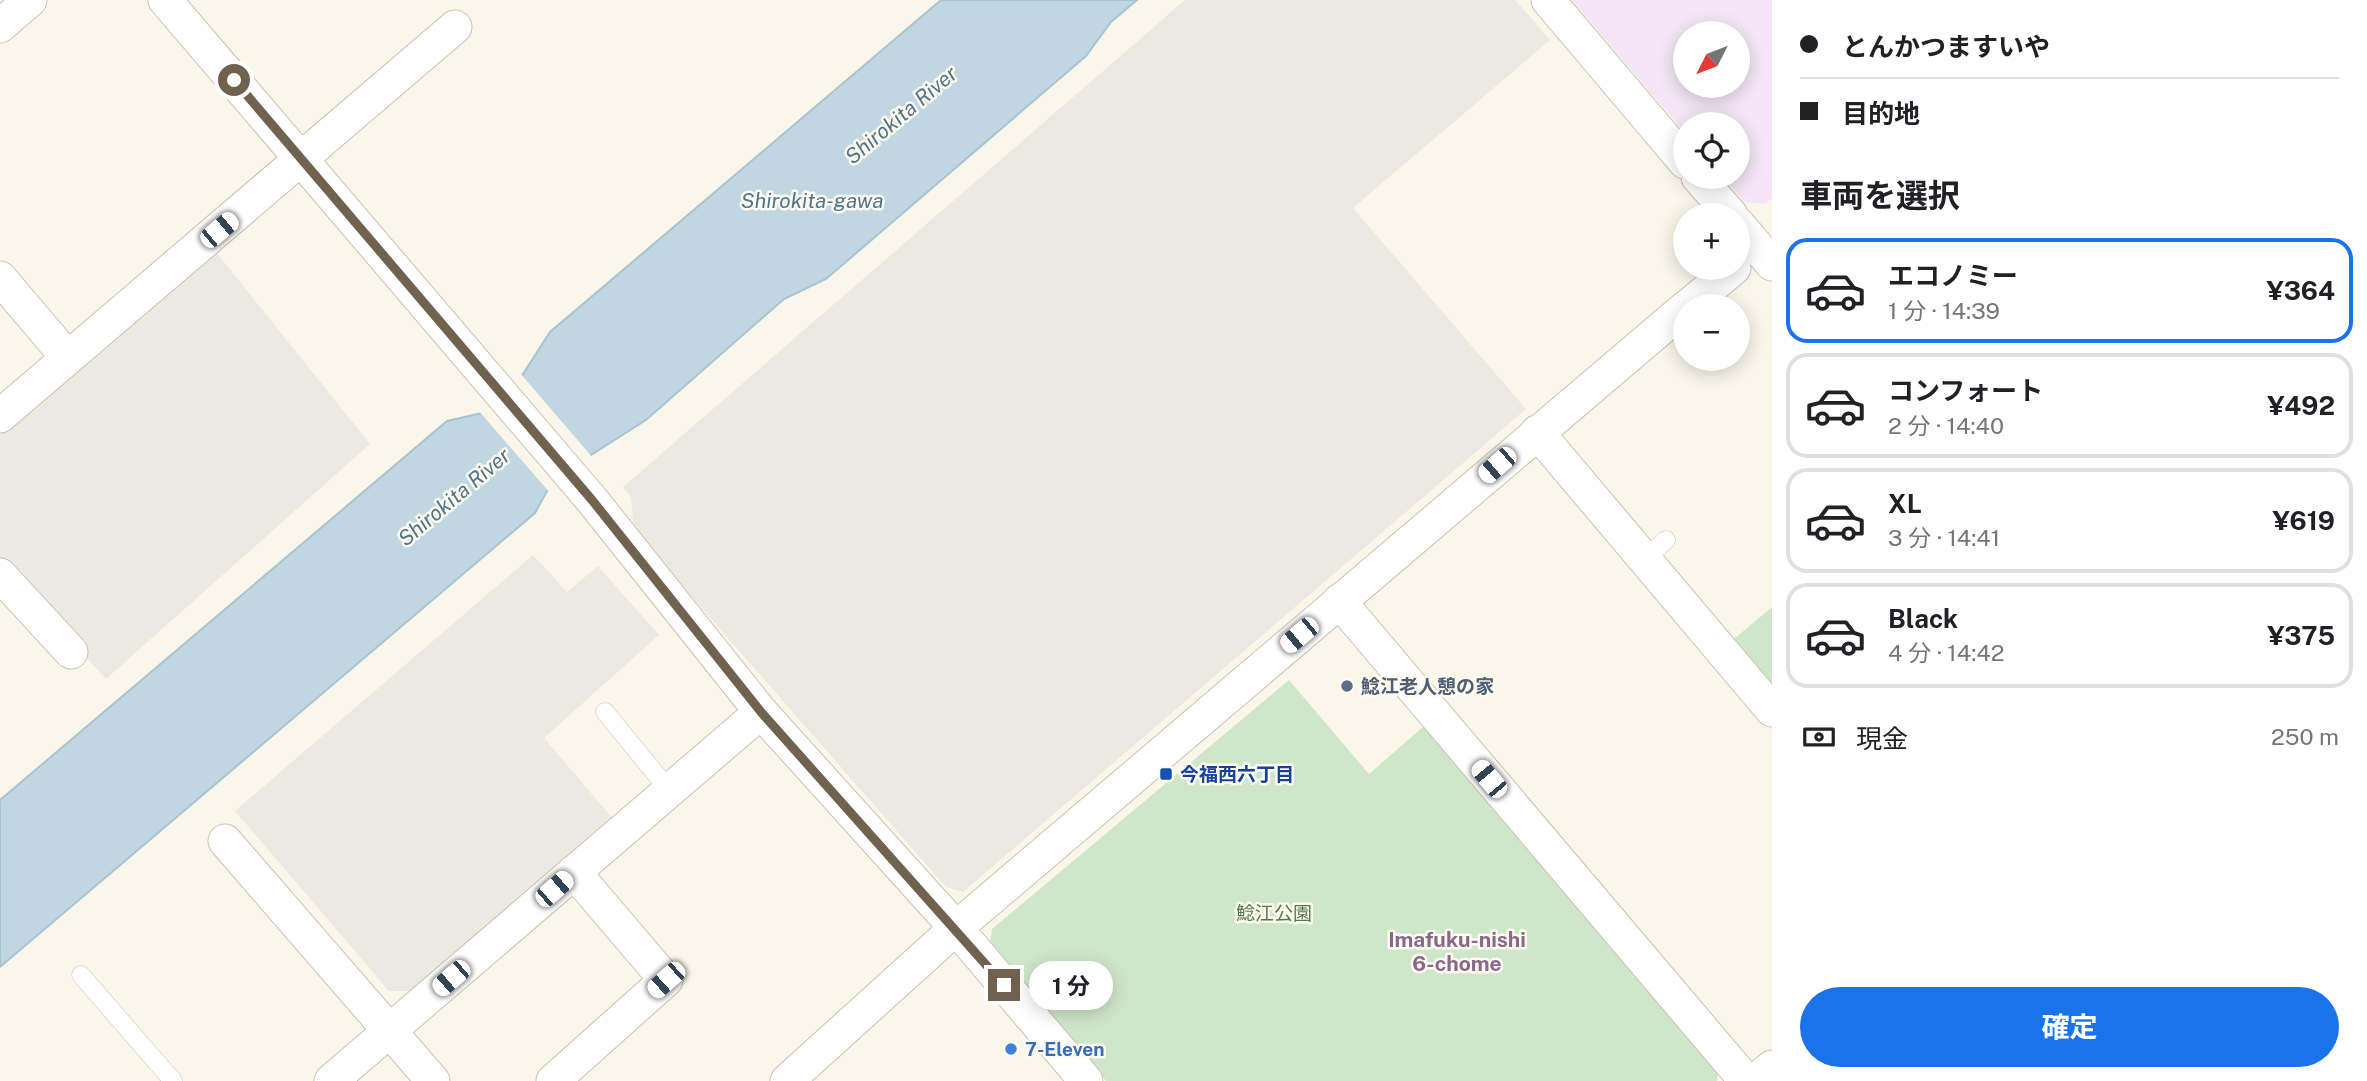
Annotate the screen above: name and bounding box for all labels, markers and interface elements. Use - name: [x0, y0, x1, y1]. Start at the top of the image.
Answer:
- north arrow: [1673, 21, 1750, 98]
- map controls: [1673, 21, 1750, 371]
- text: とんかつますいや: [1842, 31, 2050, 62]
- water label: Shirokita River: [840, 60, 963, 169]
- route start: [218, 64, 250, 96]
- text: 目的地: [1842, 98, 1920, 129]
- button: locate: [1673, 112, 1750, 189]
- text: 車両を選択: [1800, 177, 1960, 214]
- water label: Shirokita-gawa: [741, 188, 883, 213]
- button: +: [1673, 203, 1750, 280]
- car: [197, 208, 242, 252]
- icon: car: [1804, 259, 1867, 322]
- text: エコノミー: [1888, 260, 2018, 291]
- text: ¥364: [2267, 275, 2335, 306]
- button: −: [1673, 294, 1750, 371]
- text: 1 分 · 14:39: [1888, 297, 2000, 324]
- icon: car: [1804, 374, 1867, 437]
- text: コンフォート: [1888, 375, 2043, 406]
- text: ¥492: [2267, 390, 2335, 421]
- text: 2 分 · 14:40: [1888, 412, 2004, 439]
- water label: Shirokita River: [393, 442, 516, 551]
- car: [1475, 443, 1520, 487]
- text: XL: [1888, 488, 1922, 519]
- icon: car: [1804, 489, 1867, 552]
- text: ¥619: [2272, 505, 2335, 536]
- text: 3 分 · 14:41: [1888, 524, 2000, 551]
- text: Black: [1888, 603, 1958, 634]
- icon: car: [1804, 604, 1867, 667]
- car: [1277, 613, 1322, 657]
- text: ¥375: [2267, 620, 2335, 651]
- text: 4 分 · 14:42: [1888, 639, 2004, 666]
- place label: 鯰江老人憩の家: [1361, 675, 1494, 697]
- marker: 鯰江老人憩の家: [1339, 678, 1355, 694]
- icon: cash: [1800, 718, 1838, 756]
- text: 現金: [1856, 723, 1908, 754]
- text: 250 m: [2271, 723, 2339, 750]
- car: [1468, 756, 1511, 802]
- place label: 今福西六丁目: [1180, 763, 1294, 785]
- marker: 今福西六丁目: [1158, 766, 1174, 782]
- car: [532, 867, 577, 911]
- park label: 鯰江公園: [1236, 902, 1312, 924]
- district label: Imafuku-nishi 6-chome: [1388, 927, 1526, 976]
- car: [429, 956, 474, 1000]
- car: [644, 958, 689, 1002]
- callout: 1 分: [1028, 960, 1112, 1010]
- route end: [988, 969, 1020, 1001]
- text: 1 分: [1052, 972, 1090, 999]
- button: 確定: [1800, 987, 2339, 1067]
- place label: 7-Eleven: [1025, 1038, 1104, 1060]
- marker: 7-Eleven: [1003, 1041, 1019, 1057]

